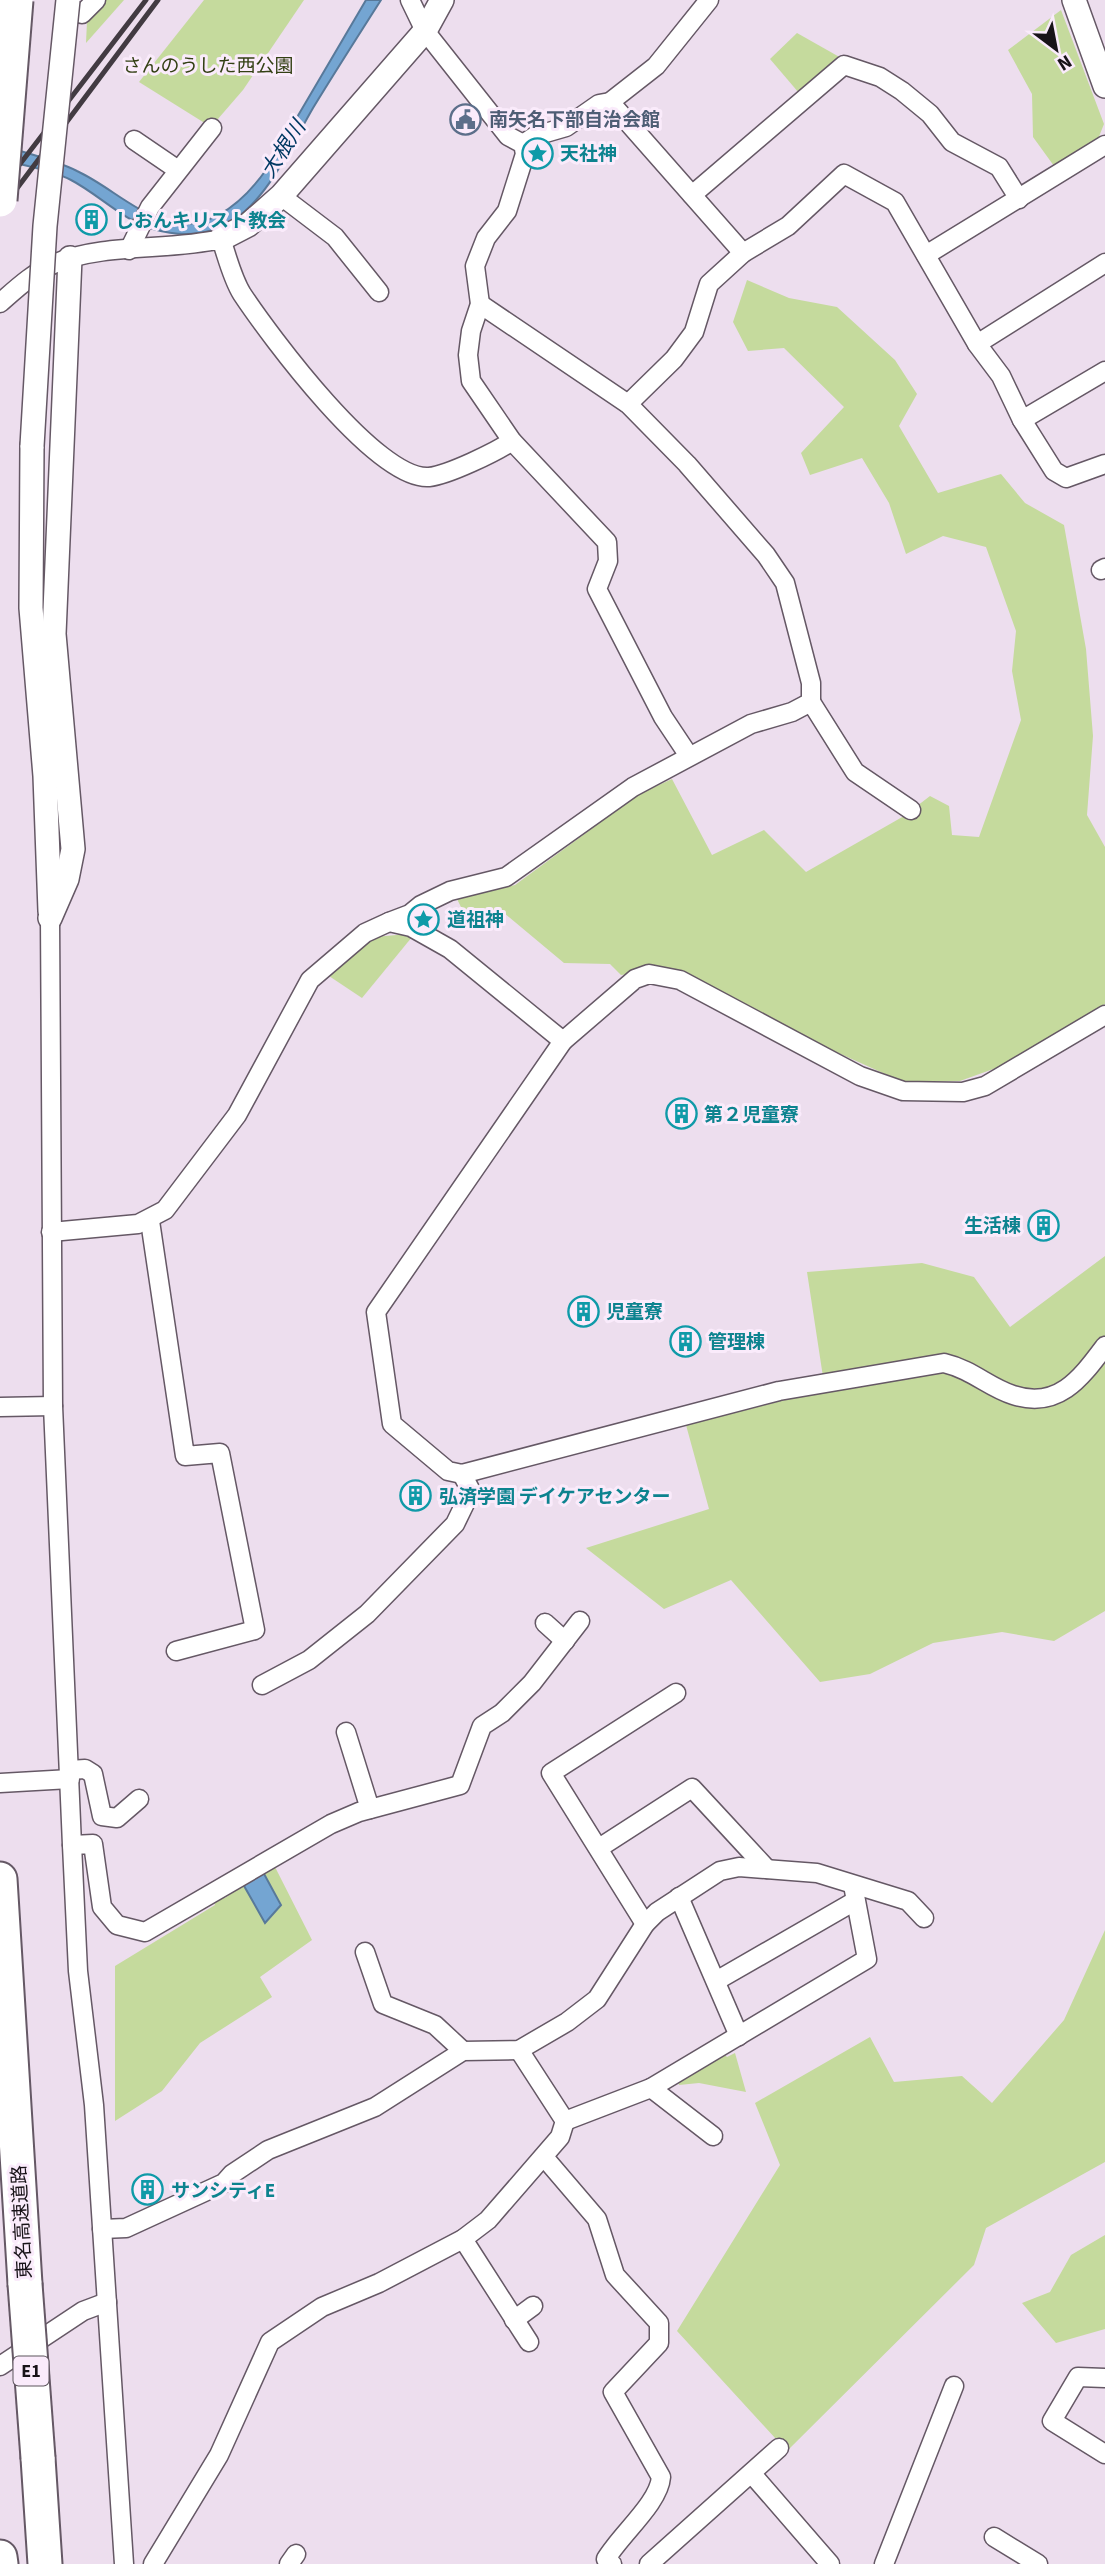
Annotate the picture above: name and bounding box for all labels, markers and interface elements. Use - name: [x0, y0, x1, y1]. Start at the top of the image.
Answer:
- north arrow: [1021, 14, 1091, 84]
- text: N: [1052, 47, 1077, 77]
- park label: さんのうした西公園: [122, 53, 294, 80]
- public building icon: 南矢名下部自治会館: [449, 102, 483, 136]
- place label: 南矢名下部自治会館: [489, 107, 660, 134]
- water label: 大根川: [253, 113, 314, 184]
- place icon: 天社神: [520, 136, 554, 170]
- place label: 天社神: [560, 141, 617, 168]
- building icon: しおんキリスト教会: [75, 203, 109, 237]
- place label: しおんキリスト教会: [115, 208, 286, 235]
- place icon: 道祖神: [407, 902, 441, 936]
- place label: 道祖神: [447, 907, 504, 934]
- building icon: 第２児童寮: [664, 1097, 698, 1131]
- place label: 第２児童寮: [704, 1102, 799, 1129]
- building icon: 生活棟: [1027, 1208, 1061, 1242]
- place label: 生活棟: [964, 1213, 1021, 1240]
- building icon: 児童寮: [566, 1294, 600, 1328]
- place label: 児童寮: [606, 1299, 663, 1326]
- building icon: 管理棟: [668, 1324, 702, 1358]
- place label: 管理棟: [708, 1329, 765, 1356]
- building icon: 弘済学園 デイケアセンター: [399, 1479, 433, 1513]
- place label: 弘済学園 デイケアセンター: [439, 1484, 670, 1511]
- street label: 東名高速道路: [6, 2164, 39, 2280]
- building icon: サンシティE: [131, 2173, 165, 2207]
- place label: サンシティE: [171, 2178, 275, 2205]
- road number: E1: [14, 2356, 48, 2386]

